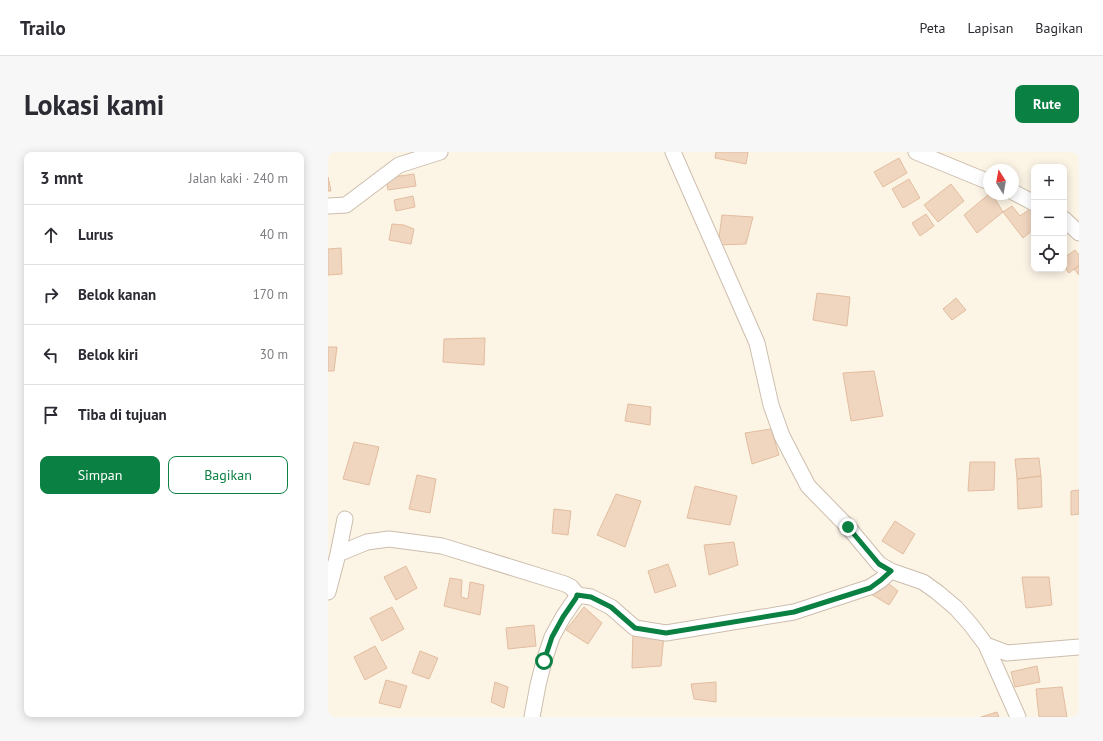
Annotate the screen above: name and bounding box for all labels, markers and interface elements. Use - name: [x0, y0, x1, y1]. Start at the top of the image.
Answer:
- text: Trailo: [20, 16, 66, 40]
- text: Peta: [919, 19, 946, 37]
- text: Lapisan: [968, 19, 1013, 37]
- text: Bagikan: [1035, 19, 1083, 37]
- button: Rute: [1015, 85, 1079, 123]
- text: Lokasi kami: [24, 86, 164, 123]
- north arrow: [983, 164, 1019, 200]
- map controls: [1031, 164, 1067, 272]
- button: +: [1031, 164, 1067, 200]
- text: 3 mnt: [40, 167, 83, 189]
- text: Jalan kaki · 240 m: [189, 170, 288, 187]
- button: −: [1031, 200, 1067, 236]
- icon: ahead: [40, 224, 62, 246]
- text: Lurus: [78, 225, 113, 244]
- text: 40 m: [260, 226, 288, 243]
- button: locate: [1031, 236, 1067, 272]
- icon: right: [40, 284, 62, 306]
- text: Belok kanan: [78, 285, 156, 304]
- text: 170 m: [253, 286, 288, 303]
- icon: left: [40, 344, 62, 366]
- text: Belok kiri: [78, 345, 138, 364]
- text: 30 m: [260, 346, 288, 363]
- icon: arrive: [40, 404, 62, 426]
- text: Tiba di tujuan: [78, 405, 167, 424]
- button: Simpan: [40, 456, 160, 494]
- button: Bagikan: [168, 456, 288, 494]
- route end: [839, 518, 857, 536]
- route start: [535, 652, 553, 670]

